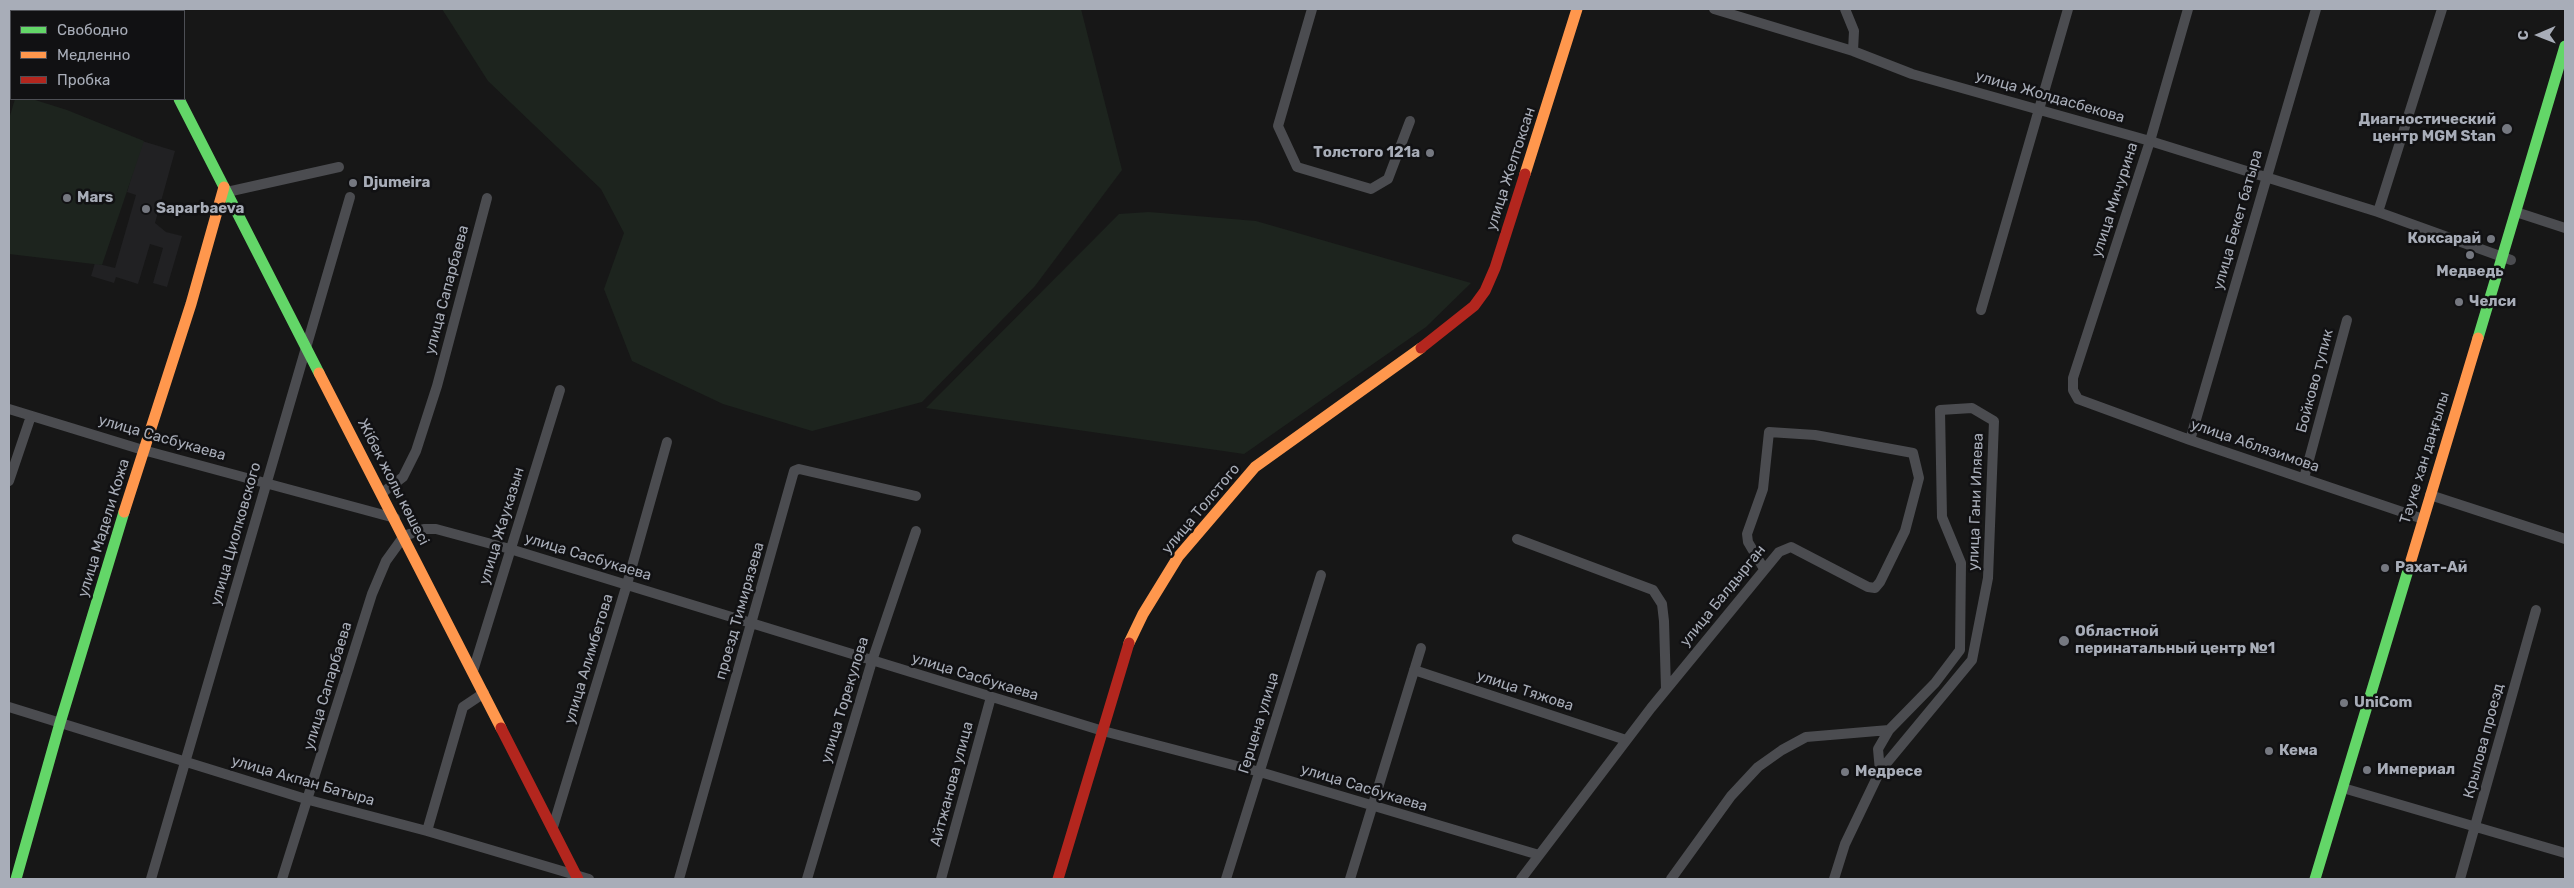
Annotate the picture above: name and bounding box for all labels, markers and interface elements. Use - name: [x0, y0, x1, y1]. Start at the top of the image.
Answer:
- legend: [10, 10, 185, 100]
- north arrow: [2514, 10, 2564, 60]
- text: Свободно: [57, 21, 128, 39]
- text: С: [2515, 30, 2532, 40]
- text: Медленно: [57, 46, 130, 64]
- street label: улица Жолдасбекова: [1973, 67, 2127, 127]
- text: Пробка: [57, 71, 110, 89]
- street label: улица Желтоксан: [1483, 105, 1539, 233]
- place label: Диагностический центр MGM Stan: [2359, 111, 2496, 146]
- marker: Диагностический центр MGM Stan: [2500, 122, 2514, 136]
- street label: улица Мичурина: [2088, 140, 2142, 260]
- place label: Толстого 121а: [1313, 144, 1420, 162]
- marker: Толстого 121а: [1424, 147, 1436, 159]
- street label: улица Бекет батыра: [2209, 148, 2267, 292]
- place label: Djumeira: [363, 174, 430, 192]
- marker: Djumeira: [347, 177, 359, 189]
- place label: Mars: [77, 189, 113, 207]
- marker: Mars: [61, 192, 73, 204]
- place label: Saparbaeva: [156, 200, 244, 218]
- marker: Saparbaeva: [140, 203, 152, 215]
- street label: улица Сапарбаева: [421, 223, 473, 357]
- place label: Коксарай: [2407, 230, 2481, 248]
- marker: Коксарай: [2485, 233, 2497, 245]
- marker: Медведь: [2464, 249, 2476, 261]
- place label: Медведь: [2436, 263, 2504, 281]
- place label: Челси: [2469, 293, 2516, 311]
- marker: Челси: [2453, 296, 2465, 308]
- street label: Бойково тупик: [2293, 327, 2337, 435]
- street label: Тәуке хан даңғылы: [2396, 390, 2454, 526]
- street label: улица Сасбукаева: [96, 411, 228, 465]
- street label: Жібек жолы көшесі: [353, 416, 433, 548]
- street label: улица Аблязимова: [2188, 416, 2322, 476]
- street label: улица Гани Иляева: [1965, 433, 1987, 571]
- street label: улица Мадели Кожа: [74, 457, 134, 599]
- street label: улица Циолковского: [207, 460, 265, 608]
- street label: улица Толстого: [1158, 460, 1244, 558]
- street label: улица Жауказын: [476, 465, 528, 587]
- street label: улица Сасбукаева: [522, 529, 654, 585]
- street label: проезд Тимирязева: [712, 540, 768, 682]
- street label: улица Балдырган: [1676, 541, 1770, 651]
- place label: Рахат-Ай: [2395, 559, 2467, 577]
- marker: Рахат-Ай: [2379, 562, 2391, 574]
- street label: улица Алимбетова: [561, 592, 617, 726]
- street label: улица Сапарбаева: [300, 620, 356, 752]
- place label: Областной перинатальный центр №1: [2075, 623, 2275, 658]
- marker: Областной перинатальный центр №1: [2057, 634, 2071, 648]
- street label: улица Торекулова: [817, 635, 873, 765]
- street label: улица Сасбукаева: [909, 649, 1041, 705]
- street label: улица Тяжова: [1474, 667, 1576, 715]
- street label: Герцена улица: [1235, 670, 1283, 776]
- street label: Крылова проезд: [2460, 682, 2508, 800]
- place label: UniCom: [2354, 694, 2412, 712]
- marker: UniCom: [2338, 697, 2350, 709]
- street label: Айтжанова улица: [927, 720, 977, 848]
- place label: Кема: [2279, 742, 2318, 760]
- marker: Кема: [2263, 745, 2275, 757]
- street label: улица Акпан Батыра: [229, 752, 377, 810]
- street label: улица Сасбукаева: [1298, 760, 1430, 816]
- place label: Империал: [2377, 761, 2455, 779]
- place label: Медресе: [1855, 763, 1922, 781]
- marker: Империал: [2361, 764, 2373, 776]
- marker: Медресе: [1839, 766, 1851, 778]

